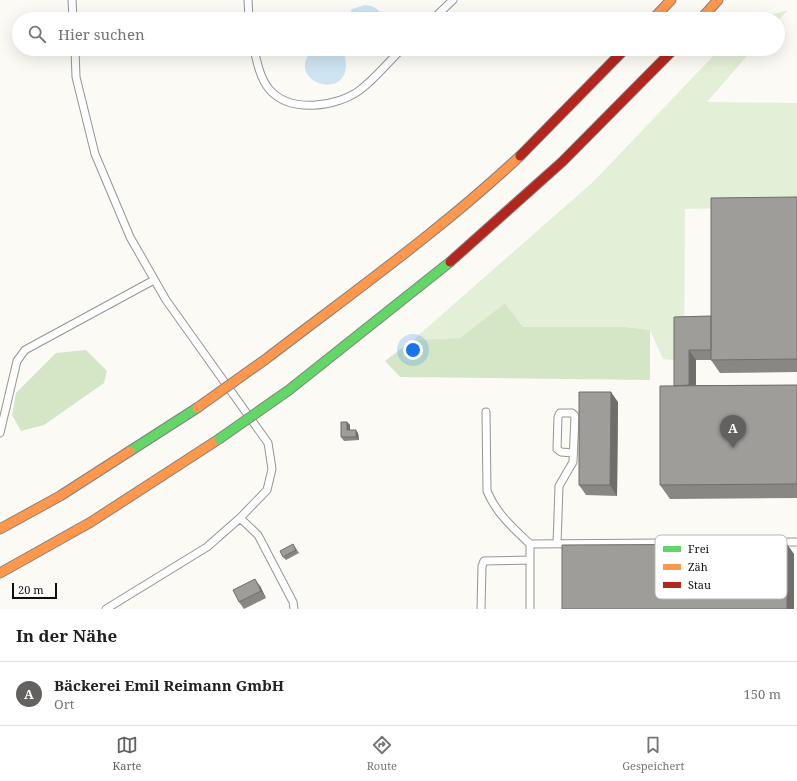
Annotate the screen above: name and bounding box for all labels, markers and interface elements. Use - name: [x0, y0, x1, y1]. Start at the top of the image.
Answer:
- search box: [12, 12, 785, 56]
- icon: search: [26, 23, 48, 45]
- text: Hier suchen: [58, 24, 145, 44]
- your location: [403, 340, 423, 360]
- pin: A: [720, 415, 746, 448]
- legend: [655, 535, 787, 599]
- text: Frei: [688, 541, 710, 556]
- text: Zäh: [688, 559, 708, 574]
- text: Stau: [688, 577, 711, 592]
- scale bar: [12, 581, 57, 600]
- text: 20 m: [18, 582, 44, 597]
- text: In der Nähe: [16, 624, 117, 647]
- text: Bäckerei Emil Reimann GmbH: [54, 675, 284, 695]
- text: A: [24, 685, 34, 703]
- text: 150 m: [744, 685, 781, 703]
- text: Ort: [54, 695, 74, 713]
- tab: Karte: [113, 734, 141, 773]
- tab: Route: [367, 734, 397, 773]
- tab: Gespeichert: [622, 734, 684, 773]

